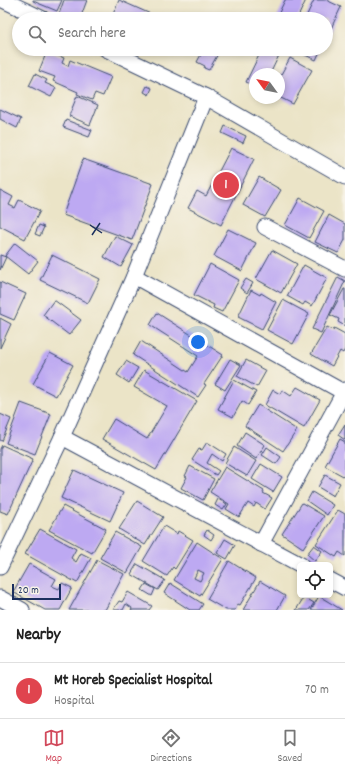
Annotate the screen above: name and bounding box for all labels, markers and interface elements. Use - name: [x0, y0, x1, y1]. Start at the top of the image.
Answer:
- search box: [12, 12, 333, 56]
- icon: search: [26, 23, 48, 45]
- text: Search here: [58, 23, 126, 45]
- north arrow: [249, 68, 285, 104]
- pin: 1: [213, 170, 239, 200]
- your location: [188, 332, 208, 352]
- map controls: [297, 562, 333, 598]
- button: locate: [297, 562, 333, 598]
- scale bar: [12, 582, 61, 601]
- text: 20 m: [18, 583, 39, 599]
- text: Nearby: [16, 624, 60, 648]
- text: Mt Horeb Specialist Hospital: [54, 670, 212, 692]
- text: 1: [28, 681, 30, 700]
- text: 70 m: [305, 681, 329, 700]
- text: Hospital: [54, 692, 94, 711]
- tab: Map: [43, 727, 65, 767]
- tab: Directions: [150, 727, 192, 767]
- tab: Saved: [278, 727, 302, 767]

